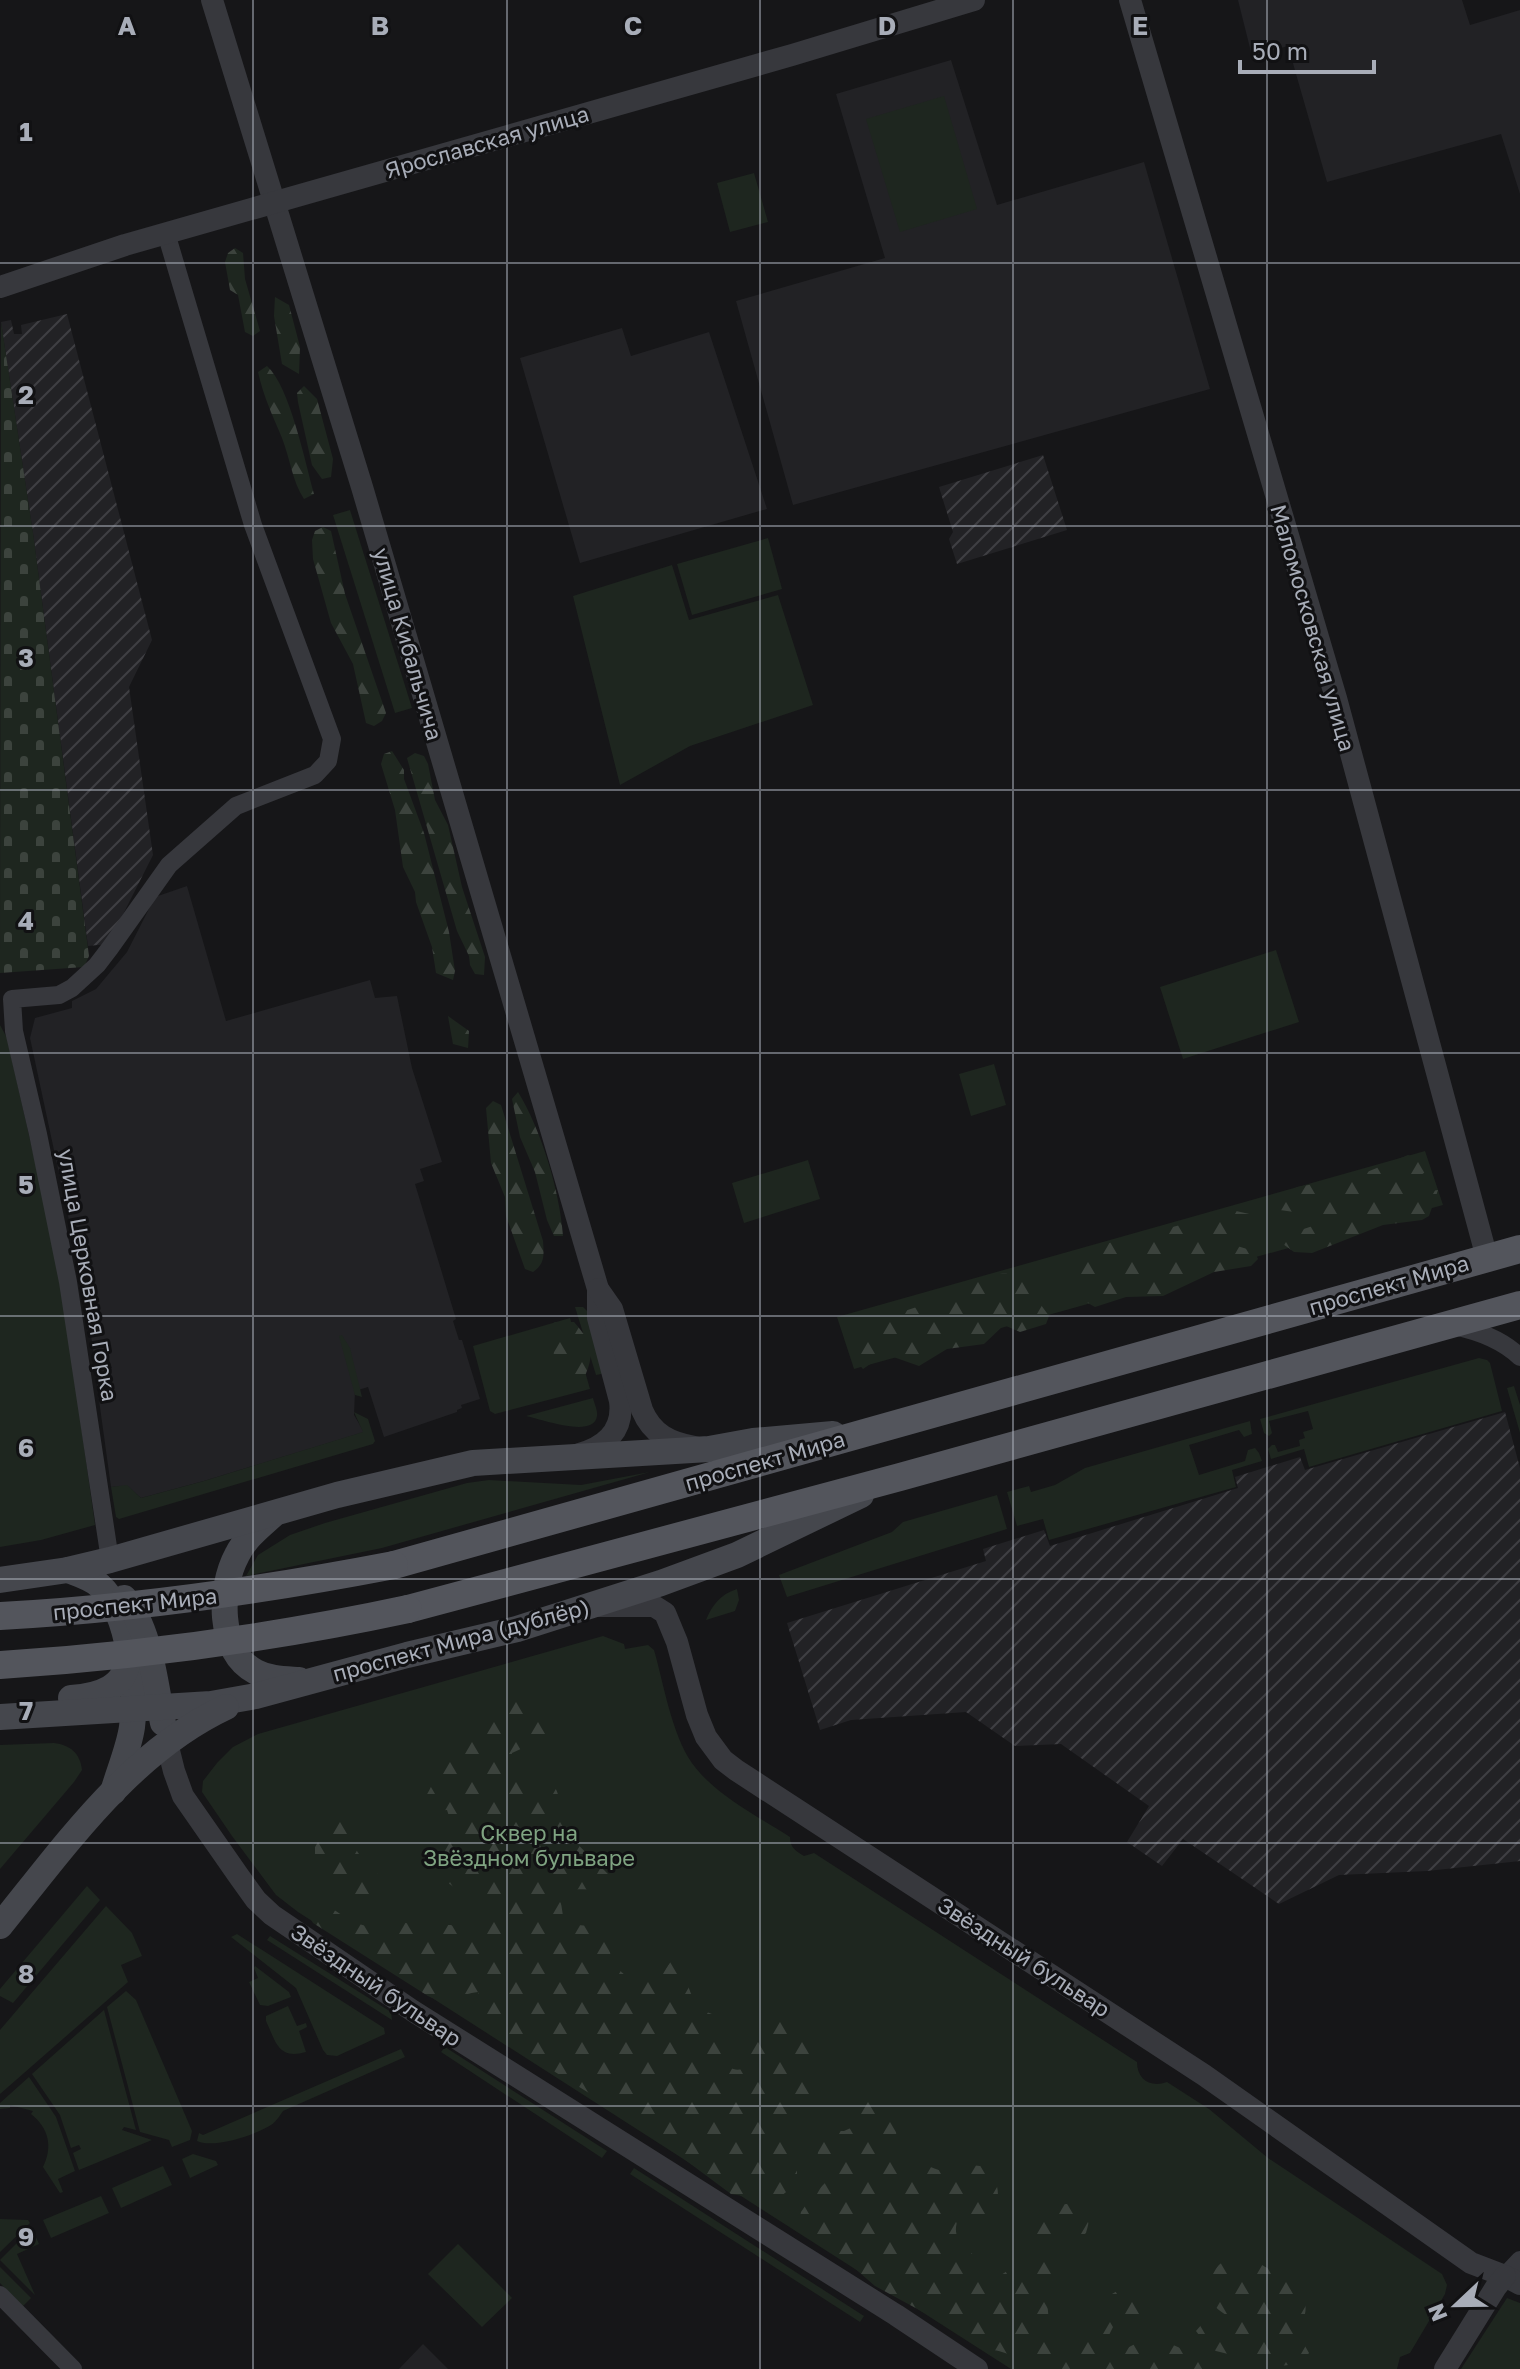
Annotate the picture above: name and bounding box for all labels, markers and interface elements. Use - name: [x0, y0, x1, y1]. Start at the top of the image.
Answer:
- text: A: [118, 10, 137, 41]
- text: B: [371, 10, 389, 41]
- text: C: [624, 10, 642, 41]
- text: D: [878, 10, 896, 41]
- text: E: [1132, 10, 1148, 41]
- scale bar: [1240, 24, 1374, 74]
- text: 50 m: [1252, 36, 1308, 65]
- street label: Ярославская улица: [382, 99, 592, 184]
- text: 1: [19, 116, 33, 147]
- text: 2: [18, 379, 34, 410]
- street label: Маломосковская улица: [1265, 501, 1362, 754]
- street label: улица Кибальчича: [368, 544, 449, 743]
- text: 3: [18, 642, 34, 673]
- text: 4: [18, 905, 34, 936]
- street label: улица Церковная Горка: [53, 1146, 124, 1403]
- text: 5: [18, 1169, 34, 1200]
- street label: проспект Мира: [1306, 1249, 1472, 1320]
- street label: проспект Мира: [682, 1425, 848, 1496]
- text: 6: [18, 1432, 34, 1463]
- street label: проспект Мира: [51, 1581, 218, 1626]
- street label: проспект Мира (дублёр): [329, 1592, 592, 1687]
- text: 7: [19, 1695, 33, 1726]
- park label: Сквер на Звёздном бульваре: [423, 1819, 635, 1871]
- street label: Звёздный бульвар: [933, 1891, 1115, 2022]
- street label: Звёздный бульвар: [286, 1918, 467, 2052]
- text: 8: [18, 1958, 34, 1989]
- text: 9: [18, 2221, 34, 2252]
- north arrow: [1416, 2265, 1496, 2345]
- text: N: [1421, 2300, 1453, 2325]

